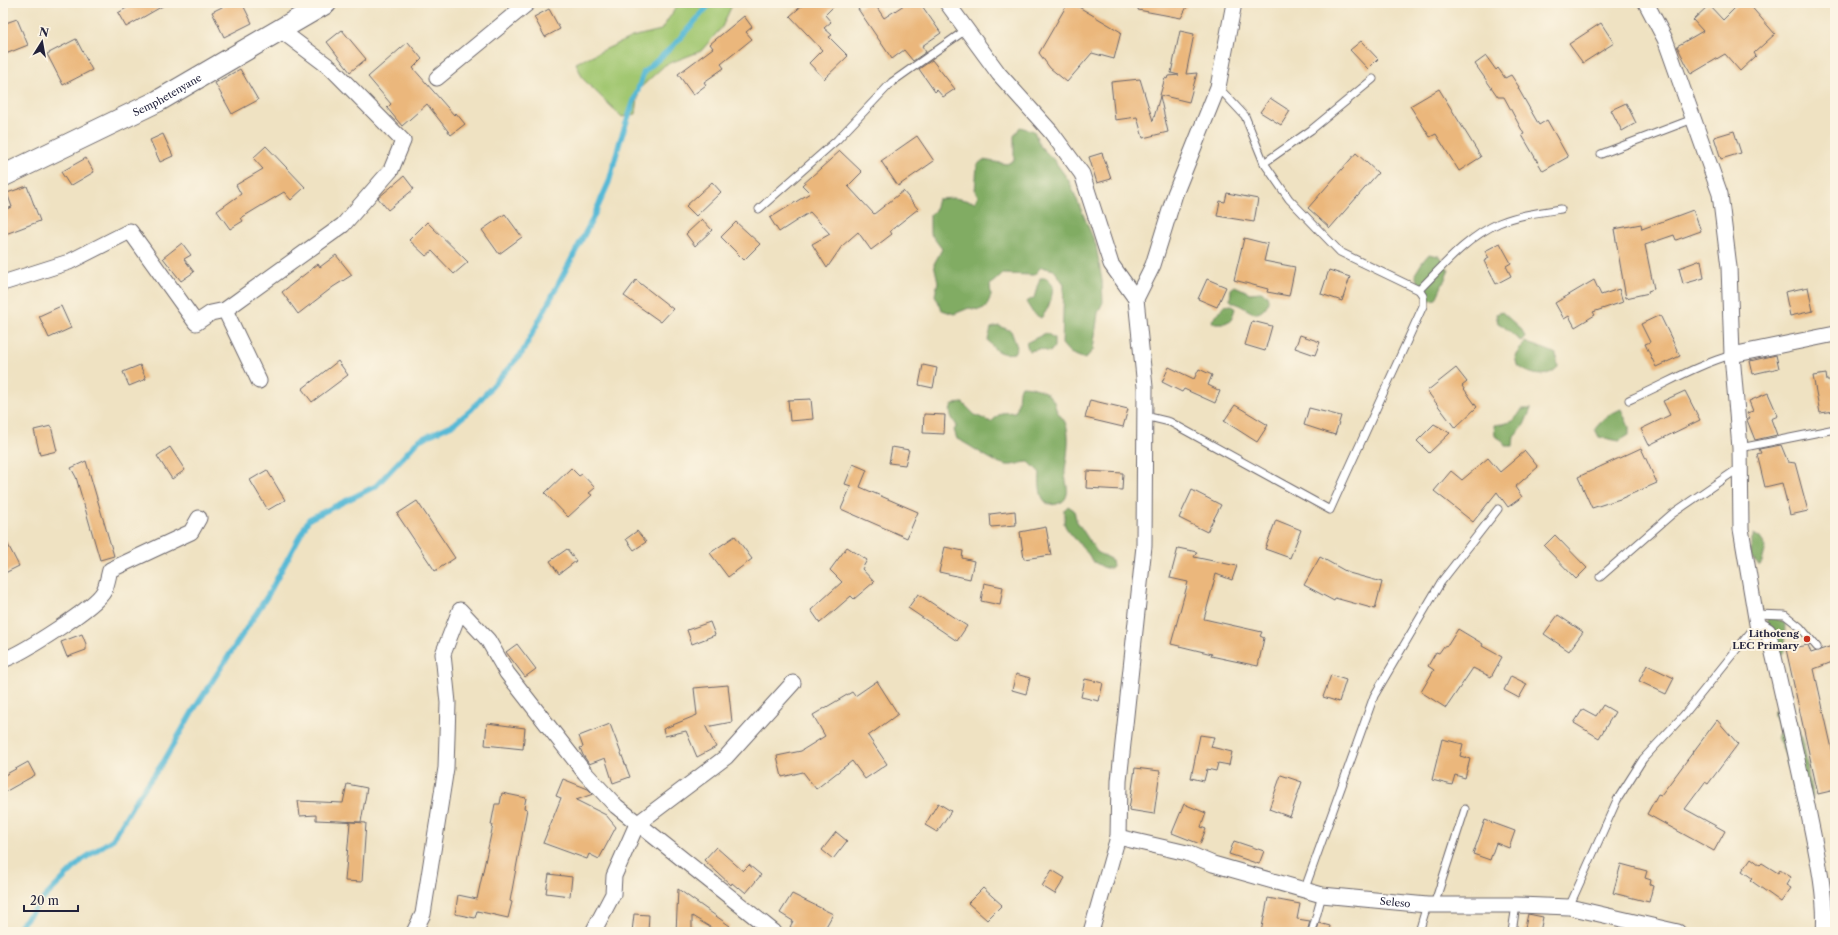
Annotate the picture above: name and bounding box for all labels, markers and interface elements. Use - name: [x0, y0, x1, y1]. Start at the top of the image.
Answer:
- north arrow: [22, 22, 62, 62]
- text: N: [38, 24, 50, 40]
- street label: Semphetenyane: [130, 70, 204, 119]
- place label: Lithoteng LEC Primary: [1732, 627, 1800, 652]
- marker: Lithoteng LEC Primary: [1802, 634, 1812, 644]
- scale bar: [24, 887, 78, 913]
- text: 20 m: [30, 893, 59, 908]
- street label: Seleso: [1379, 894, 1411, 910]

